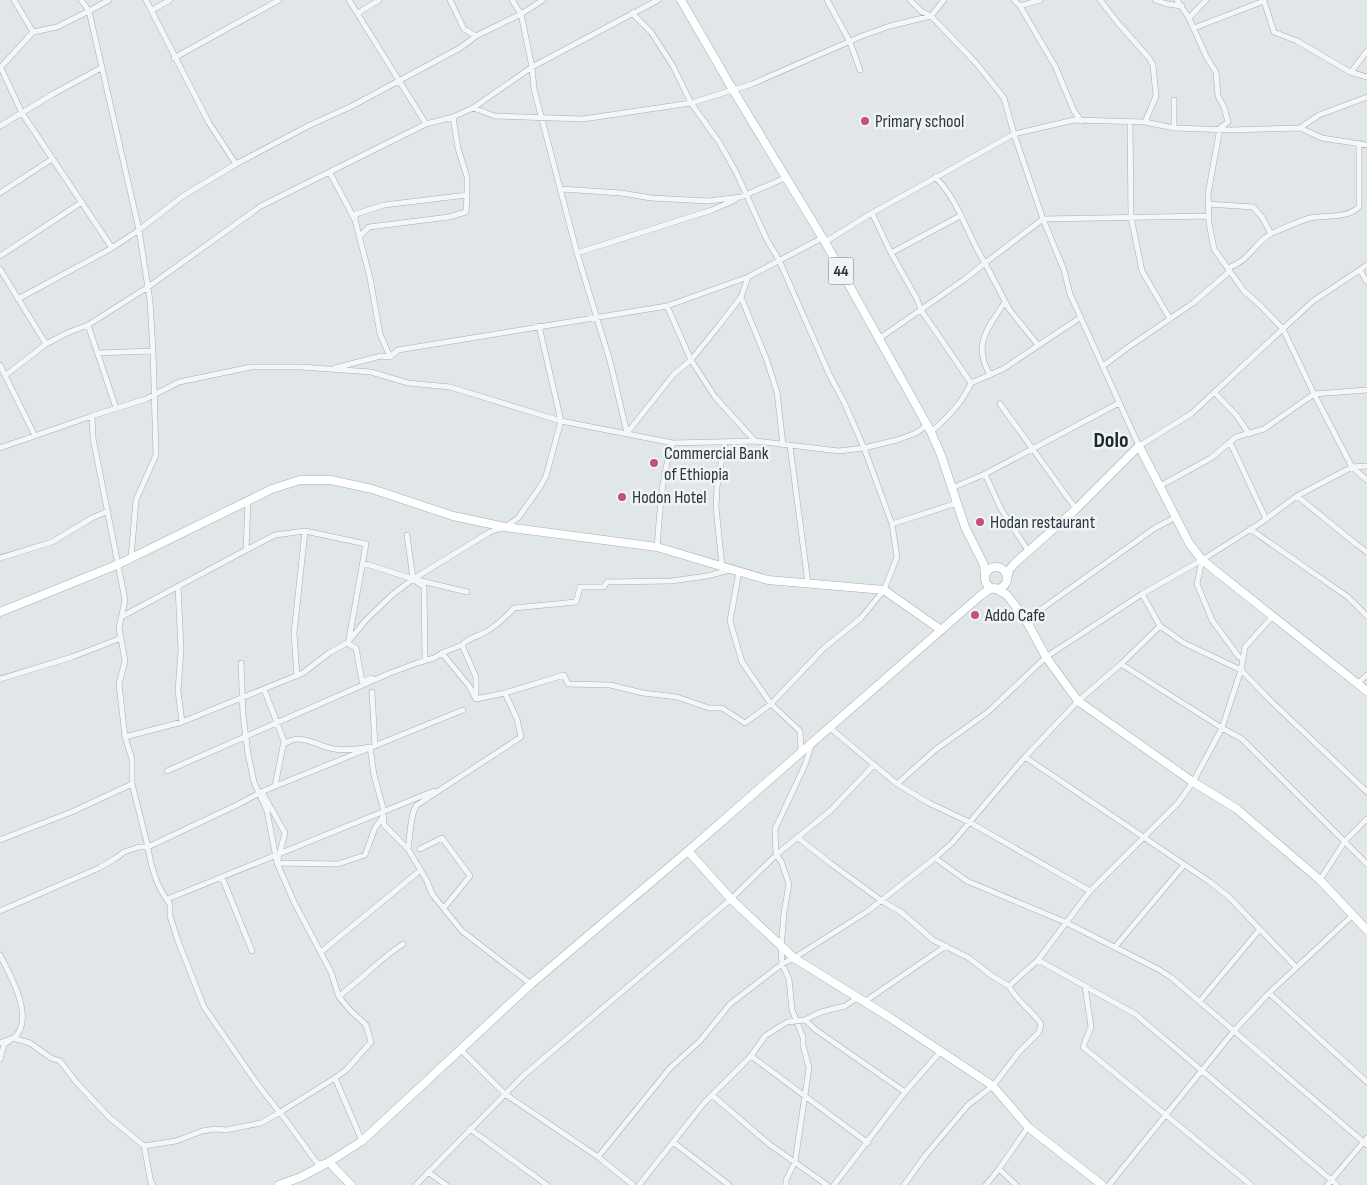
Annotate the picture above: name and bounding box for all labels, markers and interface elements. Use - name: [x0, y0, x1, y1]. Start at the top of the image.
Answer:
- place label: Primary school: [875, 111, 964, 132]
- marker: Primary school: [859, 115, 871, 127]
- road number: 44: [828, 258, 854, 284]
- district label: Dolo: [1093, 427, 1129, 454]
- place label: Commercial Bank of Ethiopia: [664, 443, 769, 485]
- marker: Commercial Bank of Ethiopia: [648, 457, 660, 469]
- place label: Hodon Hotel: [632, 487, 707, 508]
- marker: Hodon Hotel: [616, 491, 628, 503]
- place label: Hodan restaurant: [990, 512, 1096, 533]
- marker: Hodan restaurant: [974, 516, 986, 528]
- place label: Addo Cafe: [984, 605, 1045, 626]
- marker: Addo Cafe: [969, 609, 981, 621]

